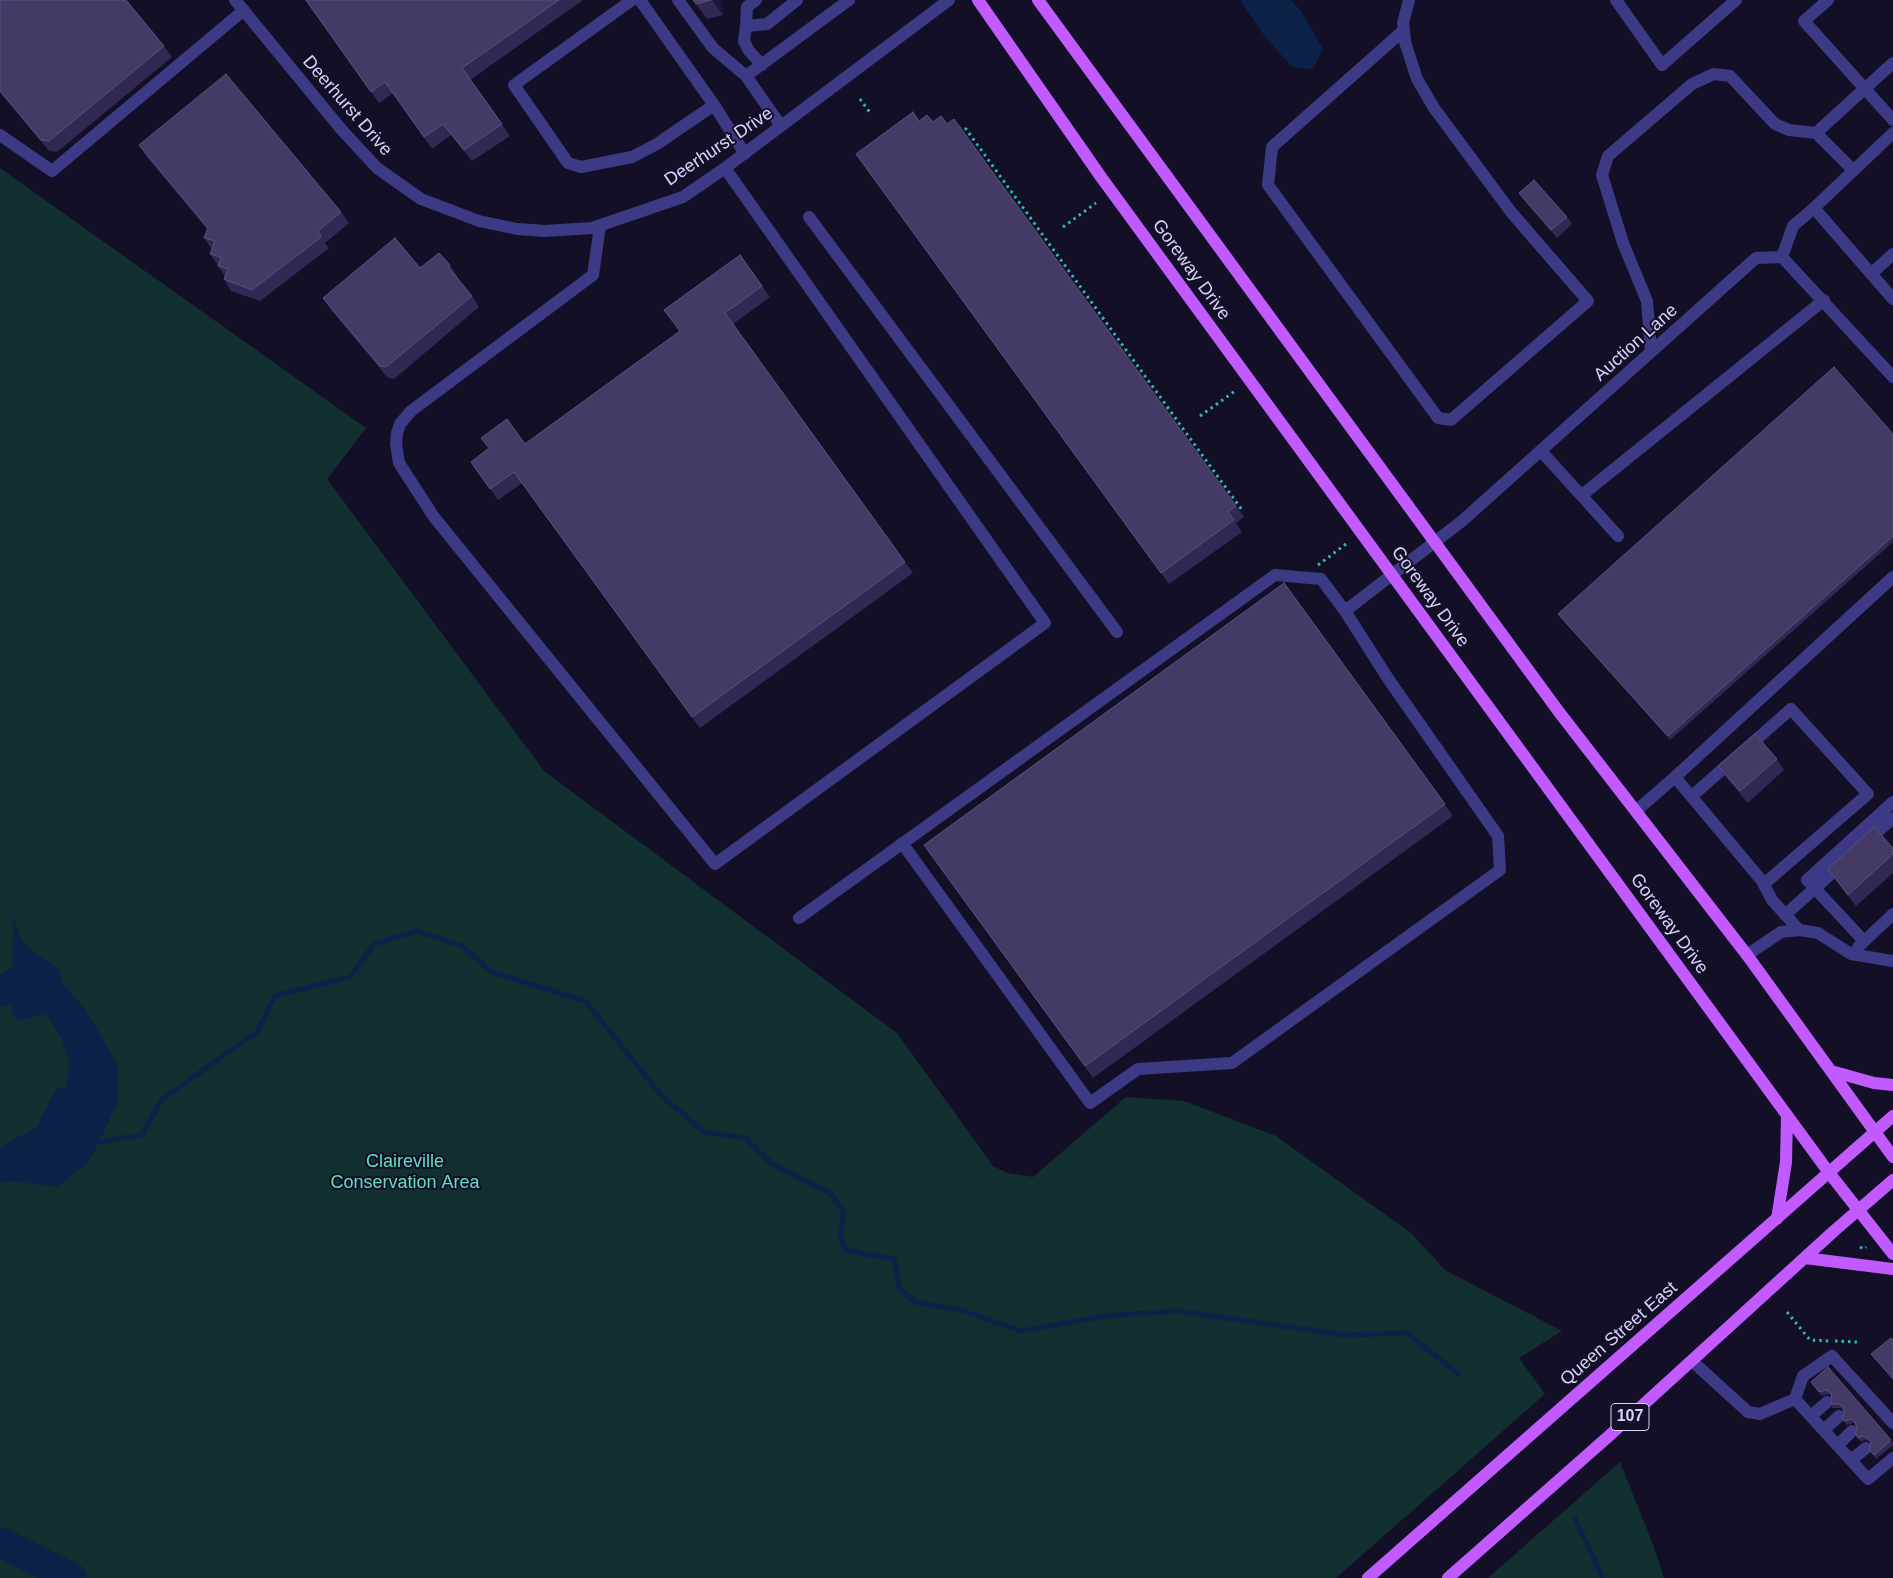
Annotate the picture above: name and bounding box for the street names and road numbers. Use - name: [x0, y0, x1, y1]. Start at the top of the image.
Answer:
- street label: Deerhurst Drive: [298, 51, 396, 161]
- street label: Deerhurst Drive: [661, 103, 777, 191]
- street label: Goreway Drive: [1147, 216, 1235, 324]
- street label: Auction Lane: [1590, 300, 1682, 386]
- street label: Goreway Drive: [1386, 543, 1474, 651]
- street label: Goreway Drive: [1625, 870, 1713, 978]
- street label: Queen Street East: [1556, 1277, 1682, 1391]
- road number: 107: [1611, 1404, 1649, 1430]

